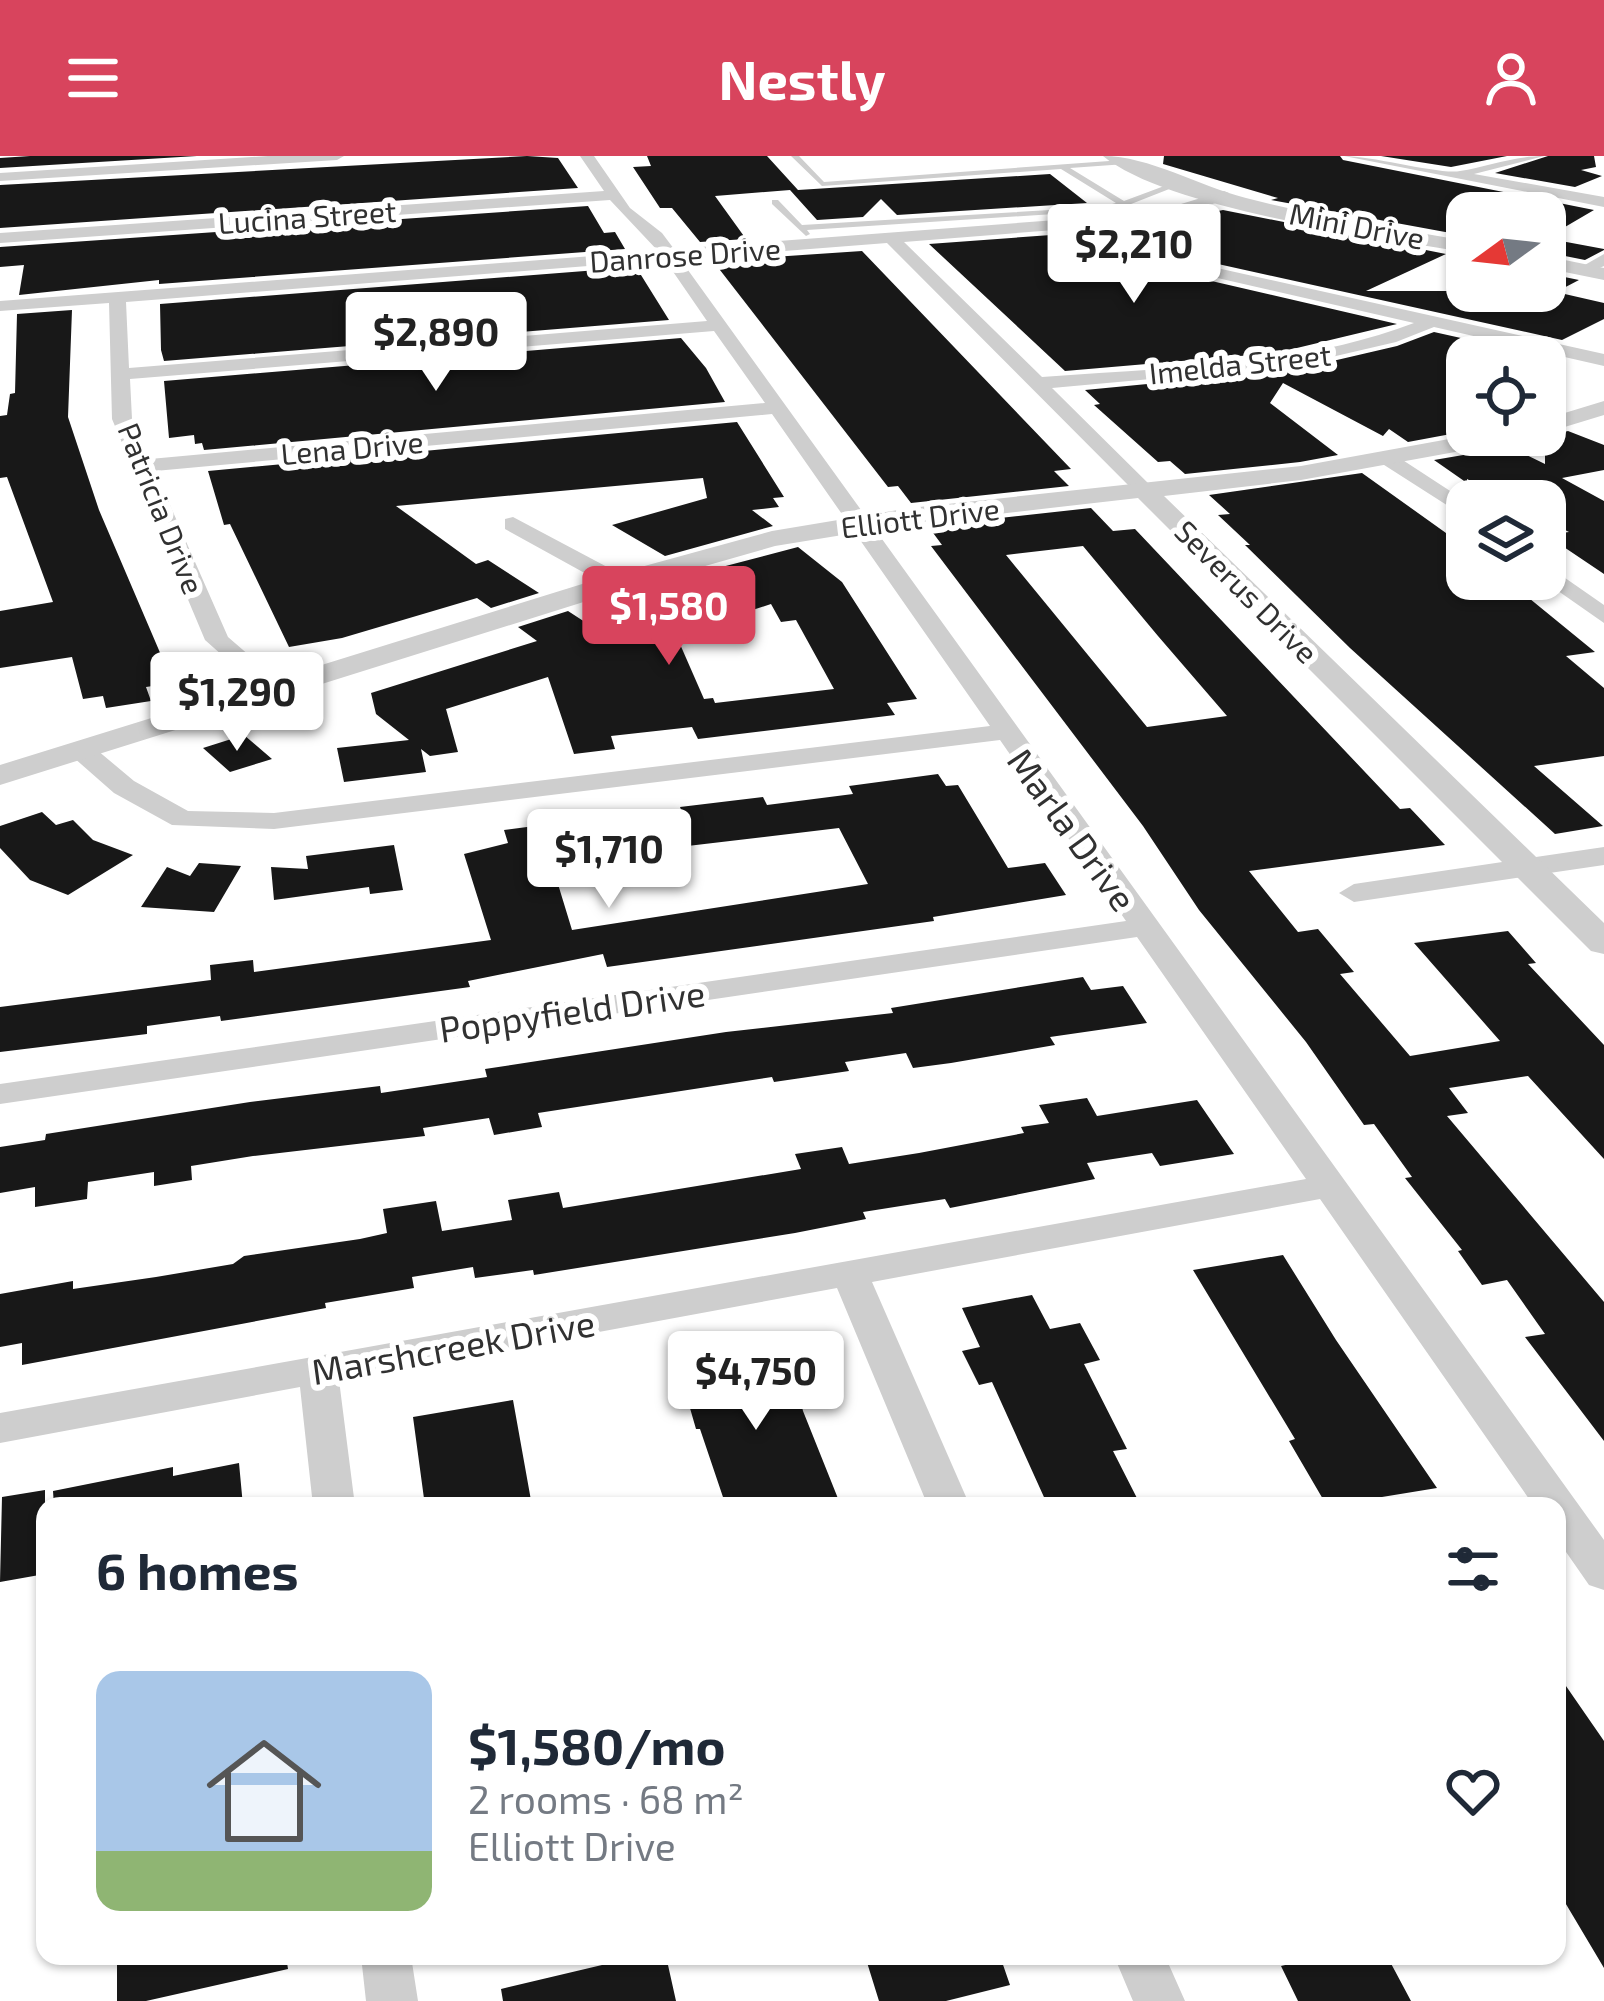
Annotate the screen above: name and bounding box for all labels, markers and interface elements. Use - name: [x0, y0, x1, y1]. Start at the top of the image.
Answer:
- icon: menu: [60, 45, 126, 111]
- icon: person: [1478, 45, 1544, 111]
- text: Nestly: [718, 46, 886, 111]
- street label: Lucina Street: [217, 192, 397, 240]
- north arrow: [1446, 192, 1566, 312]
- map controls: [1446, 192, 1566, 600]
- street label: Mini Drive: [1287, 194, 1427, 256]
- pin: $2,210: [1036, 204, 1232, 306]
- text: $2,210: [1075, 219, 1193, 266]
- street label: Danrose Drive: [588, 229, 782, 279]
- pin: $2,890: [338, 292, 534, 394]
- text: $2,890: [373, 307, 499, 354]
- street label: Imelda Street: [1147, 336, 1333, 390]
- button: locate: [1446, 336, 1566, 456]
- street label: Patricia Drive: [111, 417, 213, 599]
- street label: Lena Drive: [279, 423, 425, 471]
- button: layers: [1446, 480, 1566, 600]
- street label: Elliott Drive: [838, 489, 1002, 545]
- street label: Severus Drive: [1168, 512, 1326, 670]
- pin: $1,580: [571, 566, 767, 668]
- text: $1,580: [609, 581, 729, 628]
- pin: $1,290: [139, 652, 335, 754]
- text: $1,290: [177, 667, 297, 714]
- street label: Marla Drive: [1000, 740, 1146, 918]
- pin: $1,710: [511, 809, 707, 911]
- text: $1,710: [554, 824, 664, 871]
- street label: Poppyfield Drive: [436, 970, 708, 1050]
- street label: Marshcreek Drive: [308, 1300, 598, 1392]
- pin: $4,750: [658, 1331, 854, 1433]
- text: $4,750: [695, 1346, 817, 1393]
- icon: filters: [1440, 1536, 1506, 1602]
- text: 6 homes: [96, 1539, 299, 1600]
- text: $1,580/mo: [468, 1714, 726, 1775]
- icon: home: [192, 1719, 336, 1863]
- icon: heart: [1440, 1758, 1506, 1824]
- text: 2 rooms · 68 m²: [468, 1775, 744, 1822]
- text: Elliott Drive: [468, 1822, 676, 1869]

